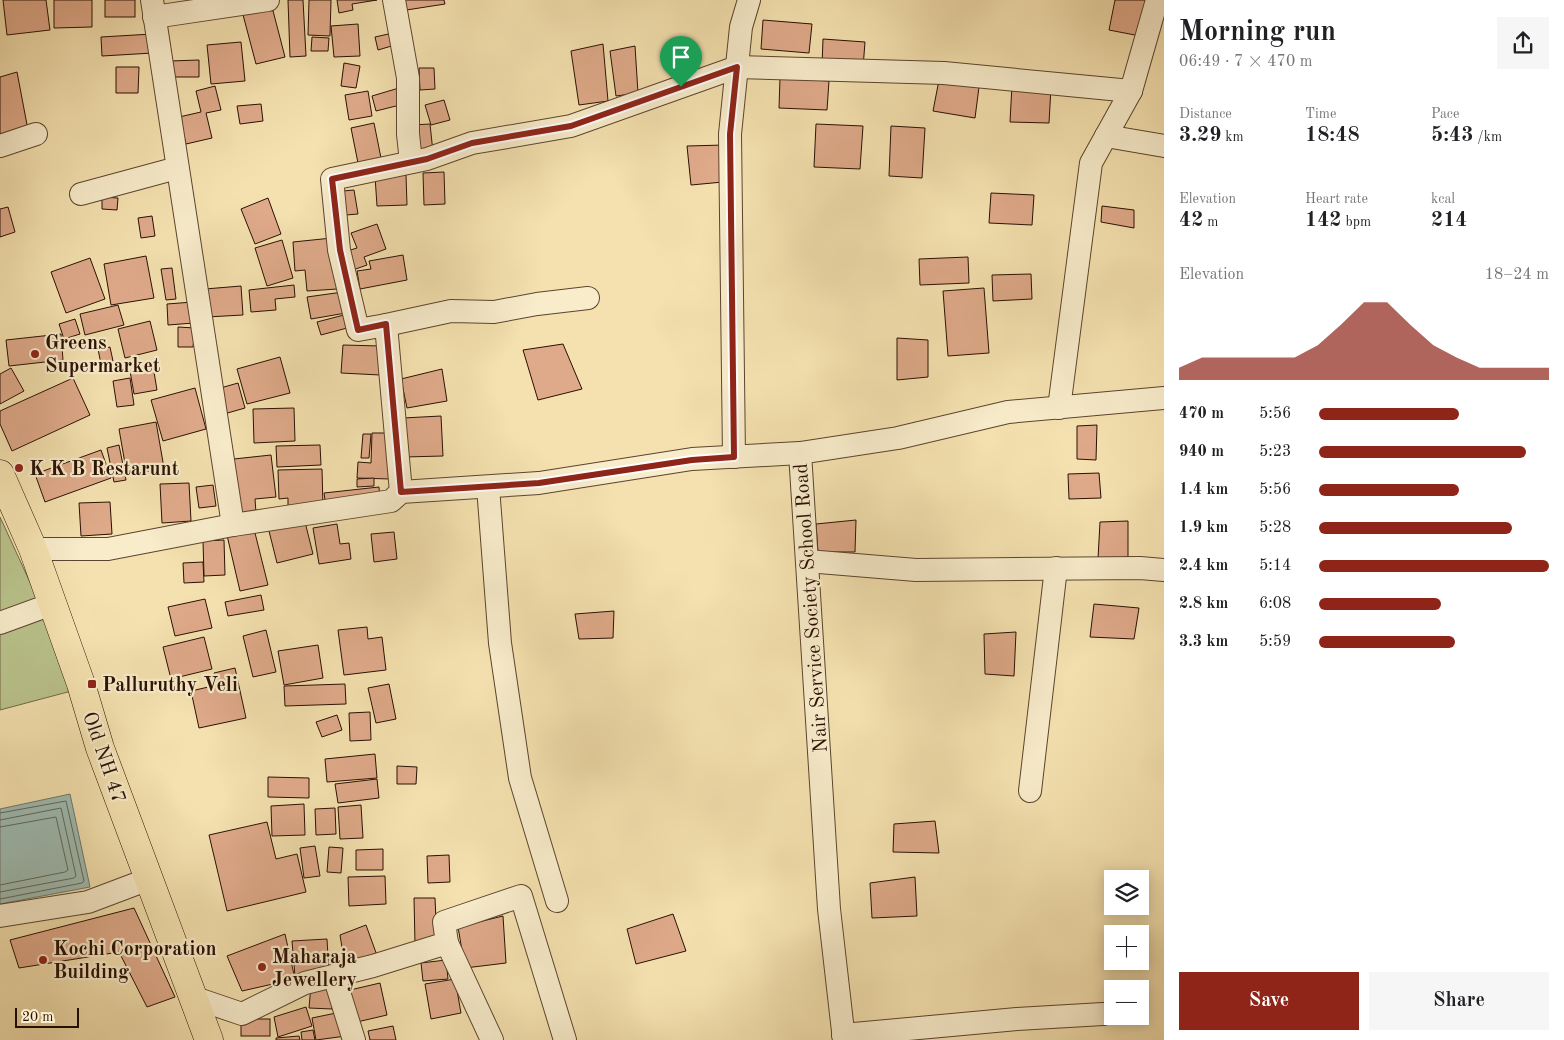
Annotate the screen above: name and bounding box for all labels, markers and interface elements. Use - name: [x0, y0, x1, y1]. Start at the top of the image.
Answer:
- button: share: [1497, 17, 1549, 69]
- text: Morning run: [1179, 19, 1336, 47]
- pin: [660, 36, 702, 87]
- icon: arrive: [667, 43, 695, 71]
- text: 06:49 · 7 × 470 m: [1179, 54, 1312, 70]
- text: Distance: [1179, 107, 1232, 121]
- text: Time: [1305, 107, 1336, 121]
- text: Pace: [1431, 107, 1459, 121]
- text: 3.29: [1179, 125, 1221, 146]
- text: 18:48: [1305, 125, 1360, 146]
- text: 5:43: [1431, 125, 1473, 146]
- text: km: [1221, 130, 1244, 144]
- text: /km: [1473, 130, 1502, 144]
- text: Elevation: [1179, 192, 1236, 206]
- text: Heart rate: [1305, 192, 1368, 206]
- text: kcal: [1431, 192, 1455, 206]
- text: 42: [1179, 210, 1203, 231]
- text: 142: [1305, 210, 1342, 231]
- text: 214: [1431, 210, 1468, 231]
- text: m: [1203, 215, 1218, 229]
- text: bpm: [1342, 215, 1371, 229]
- text: Elevation: [1179, 267, 1244, 283]
- text: 18–24 m: [1485, 267, 1549, 283]
- place label: Greens Supermarket: [45, 334, 160, 377]
- marker: Greens Supermarket: [29, 348, 41, 360]
- text: 470 m: [1179, 406, 1224, 422]
- text: 5:56: [1259, 406, 1291, 422]
- text: 940 m: [1179, 444, 1224, 460]
- text: 5:23: [1259, 444, 1291, 460]
- place label: K K B Restarunt: [29, 460, 179, 480]
- marker: K K B Restarunt: [13, 462, 25, 474]
- street label: Nair Service Society School Road: [792, 462, 832, 753]
- text: 1.4 km: [1179, 482, 1228, 498]
- text: 5:56: [1259, 482, 1291, 498]
- text: 1.9 km: [1179, 520, 1228, 536]
- text: 5:28: [1259, 520, 1291, 536]
- text: 2.4 km: [1179, 558, 1228, 574]
- text: 5:14: [1259, 558, 1291, 574]
- text: 2.8 km: [1179, 596, 1228, 612]
- text: 6:08: [1259, 596, 1291, 612]
- text: 3.3 km: [1179, 634, 1228, 650]
- text: 5:59: [1259, 634, 1291, 650]
- place label: Palluruthy Veli: [102, 676, 238, 696]
- marker: Palluruthy Veli: [86, 678, 98, 690]
- street label: Old NH 47: [78, 709, 128, 806]
- map controls: [1104, 870, 1149, 1025]
- button: layers: [1104, 870, 1149, 915]
- button: +: [1104, 925, 1149, 970]
- place label: Kochi Corporation Building: [53, 940, 217, 983]
- place label: Maharaja Jewellery: [272, 948, 357, 991]
- marker: Kochi Corporation Building: [37, 954, 49, 966]
- marker: Maharaja Jewellery: [256, 961, 268, 973]
- button: Save: [1179, 972, 1359, 1030]
- button: Share: [1369, 972, 1549, 1030]
- button: −: [1104, 980, 1149, 1025]
- scale bar: [15, 1005, 79, 1028]
- text: 20 m: [22, 1010, 53, 1024]

